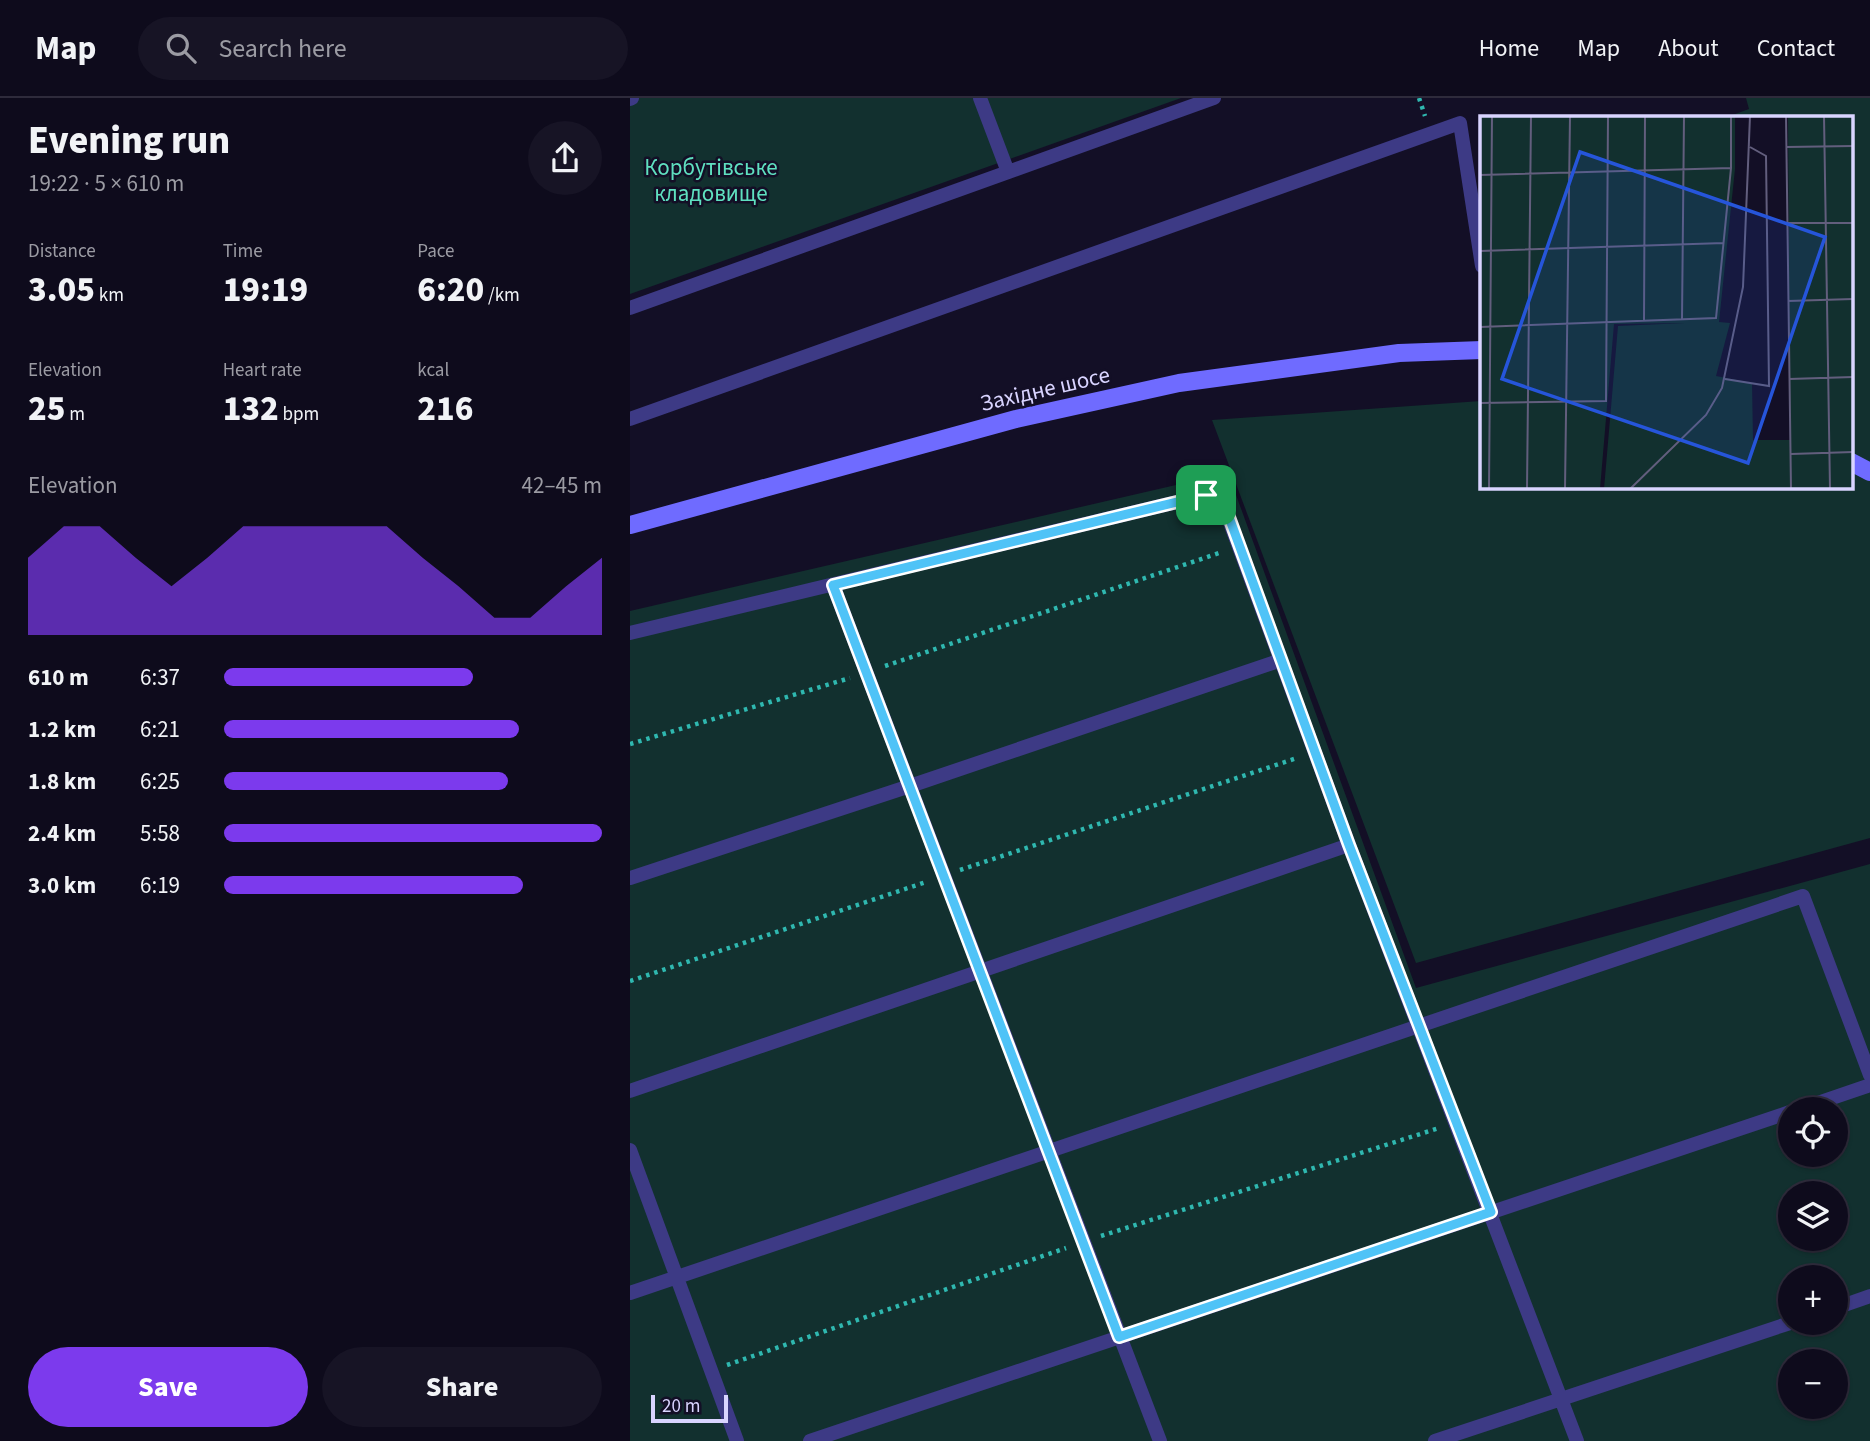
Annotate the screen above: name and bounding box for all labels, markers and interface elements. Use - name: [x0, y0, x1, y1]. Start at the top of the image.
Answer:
- search box: [138, 17, 628, 80]
- text: Map: [35, 25, 96, 72]
- icon: search: [162, 29, 200, 67]
- text: Search here: [218, 30, 347, 67]
- text: Home: [1479, 31, 1539, 66]
- text: Map: [1577, 31, 1620, 66]
- text: About: [1658, 31, 1719, 66]
- text: Contact: [1757, 31, 1835, 66]
- text: Evening run: [28, 114, 230, 168]
- inset map: [1480, 116, 1853, 488]
- button: share: [528, 121, 602, 195]
- park label: Корбутівське кладовище: [644, 151, 778, 210]
- text: 19:22 · 5 × 610 m: [28, 167, 184, 200]
- text: Distance: [28, 238, 96, 265]
- text: Time: [223, 238, 263, 265]
- text: Pace: [417, 238, 455, 265]
- text: 3.05: [28, 265, 95, 315]
- text: 19:19: [223, 265, 308, 315]
- text: 6:20: [417, 265, 484, 315]
- text: km: [95, 282, 124, 309]
- text: /km: [484, 282, 520, 309]
- text: Elevation: [28, 357, 102, 384]
- text: Heart rate: [223, 357, 302, 384]
- text: kcal: [417, 357, 449, 384]
- street label: Західне шосе: [977, 358, 1113, 420]
- text: 25: [28, 384, 65, 434]
- text: 132: [223, 384, 279, 434]
- text: 216: [417, 384, 473, 434]
- text: m: [65, 401, 85, 428]
- text: bpm: [279, 401, 319, 428]
- pin: [1176, 465, 1236, 525]
- text: Elevation: [28, 469, 118, 502]
- text: 42–45 m: [522, 469, 602, 502]
- icon: arrive: [1187, 476, 1225, 514]
- text: 610 m: [28, 661, 89, 694]
- text: 6:37: [140, 661, 180, 694]
- text: 1.2 km: [28, 713, 96, 746]
- text: 6:21: [140, 713, 180, 746]
- text: 1.8 km: [28, 765, 96, 798]
- text: 6:25: [140, 765, 180, 798]
- text: 2.4 km: [28, 817, 96, 850]
- text: 5:58: [140, 817, 180, 850]
- text: 3.0 km: [28, 869, 96, 902]
- text: 6:19: [140, 869, 180, 902]
- map controls: [1778, 1097, 1848, 1419]
- button: locate: [1778, 1097, 1848, 1167]
- button: layers: [1778, 1181, 1848, 1251]
- button: +: [1778, 1265, 1848, 1335]
- button: Save: [28, 1347, 308, 1427]
- button: Share: [322, 1347, 602, 1427]
- button: −: [1778, 1349, 1848, 1419]
- scale bar: [651, 1392, 728, 1424]
- text: 20 m: [662, 1393, 700, 1420]

